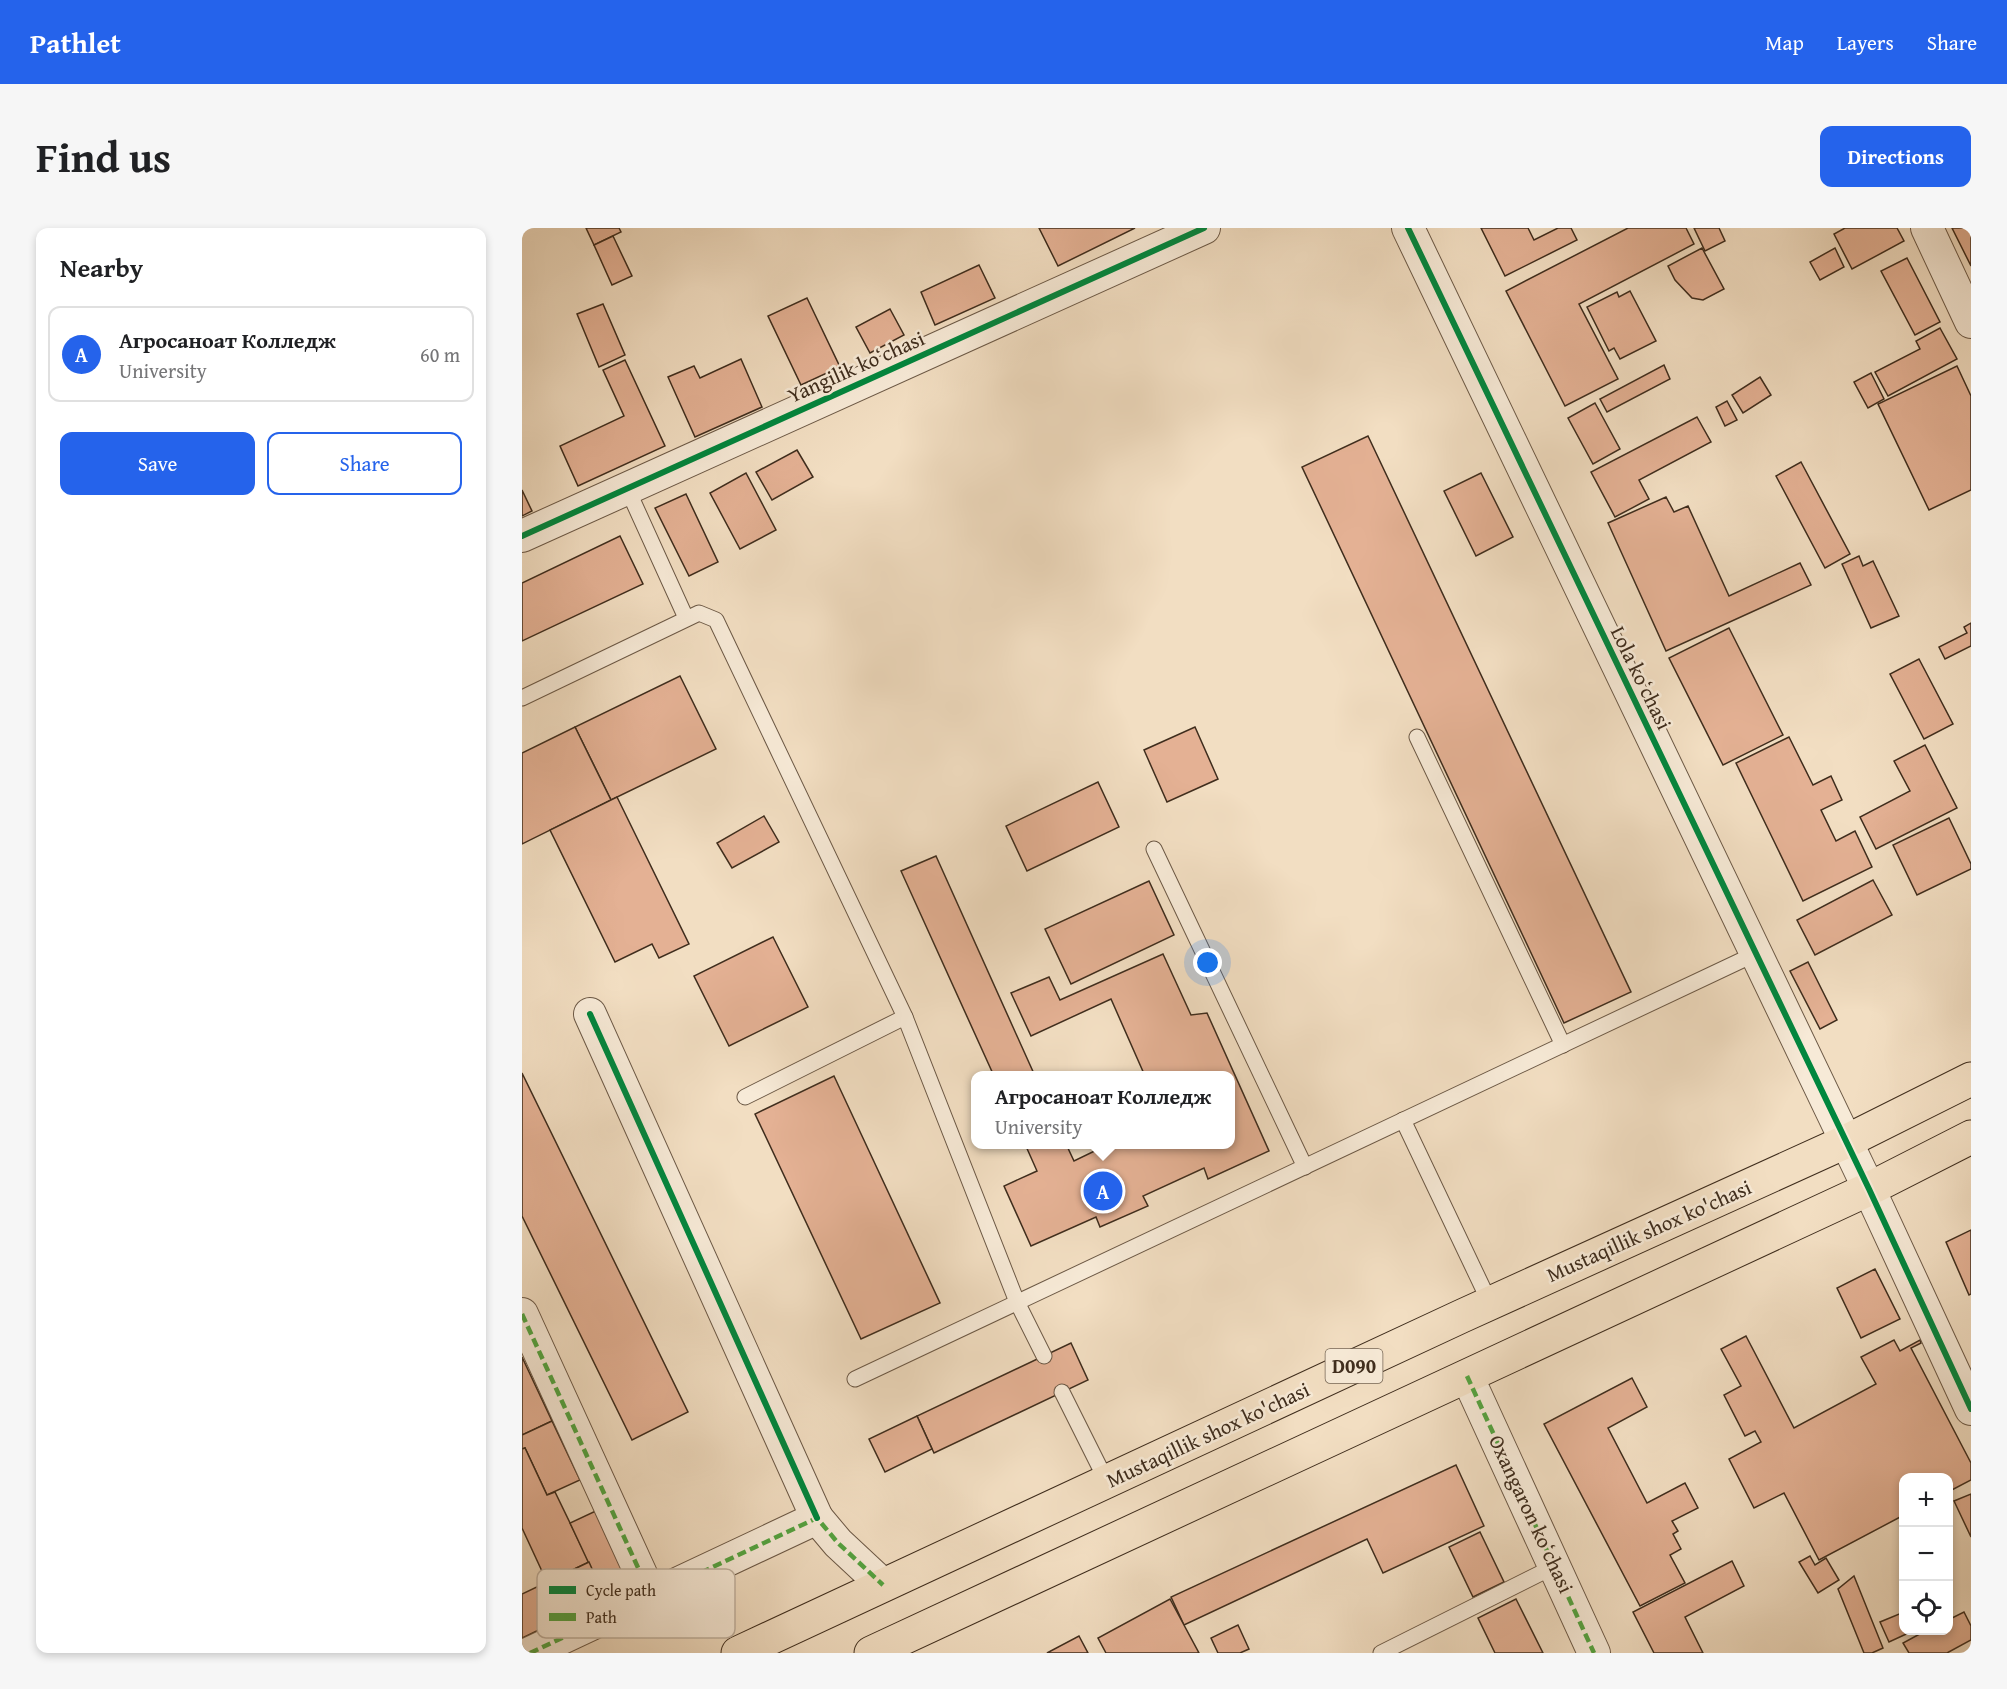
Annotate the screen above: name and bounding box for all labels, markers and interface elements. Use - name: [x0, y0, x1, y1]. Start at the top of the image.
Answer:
- text: Pathlet: [30, 22, 121, 63]
- text: Map: [1765, 27, 1804, 58]
- text: Layers: [1837, 27, 1894, 58]
- text: Share: [1927, 27, 1977, 58]
- text: Find us: [36, 126, 171, 187]
- button: Directions: [1820, 126, 1971, 187]
- text: Nearby: [60, 248, 143, 287]
- street label: Yangilik koʻchasi: [782, 322, 929, 411]
- text: Агросаноат Колледж: [119, 324, 336, 356]
- text: A: [75, 340, 88, 369]
- text: 60 m: [420, 340, 460, 369]
- text: University: [119, 356, 207, 385]
- button: Save: [60, 432, 255, 495]
- button: Share: [267, 432, 462, 495]
- street label: Lola koʻchasi: [1603, 621, 1680, 735]
- your location: [1193, 948, 1222, 977]
- popup: [971, 1071, 1235, 1149]
- text: Агросаноат Колледж: [995, 1080, 1211, 1112]
- text: University: [995, 1112, 1082, 1141]
- pin: A: [1084, 1168, 1122, 1214]
- street label: Mustaqillik shox ko'chasi: [1541, 1171, 1756, 1290]
- road number: D090: [1326, 1349, 1382, 1383]
- street label: Mustaqillik shox ko'chasi: [1101, 1374, 1315, 1495]
- street label: Oxangaron koʻchasi: [1481, 1429, 1582, 1598]
- map controls: [1899, 1473, 1953, 1635]
- button: +: [1899, 1473, 1953, 1527]
- button: −: [1899, 1527, 1953, 1581]
- legend: [537, 1569, 735, 1638]
- text: Cycle path: [586, 1578, 656, 1602]
- button: locate: [1899, 1581, 1953, 1635]
- text: Path: [586, 1605, 617, 1629]

